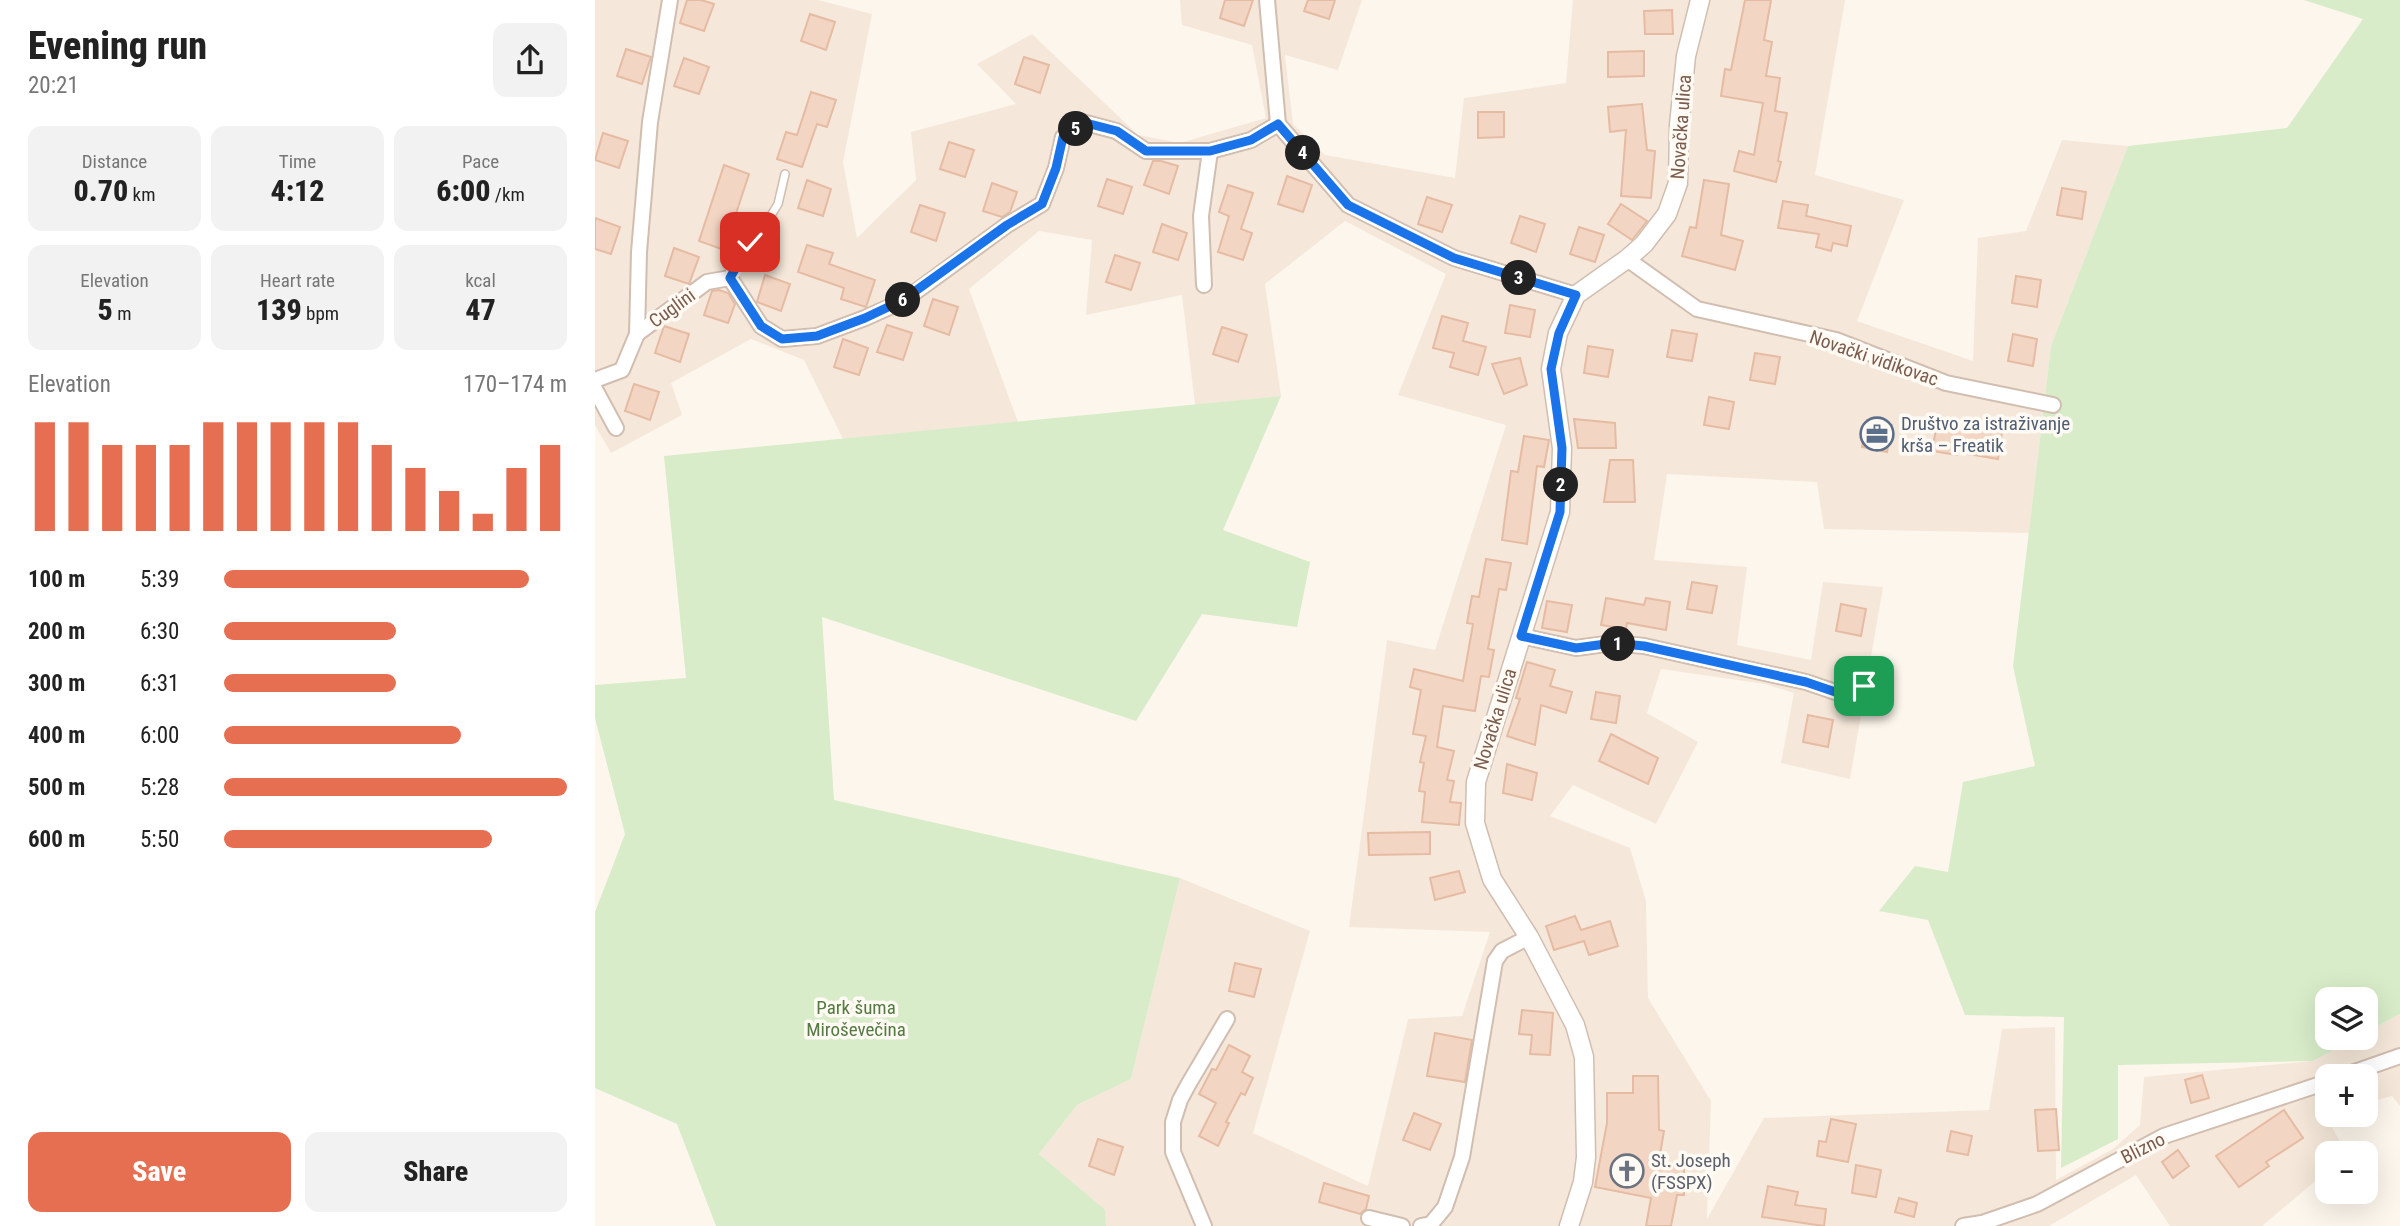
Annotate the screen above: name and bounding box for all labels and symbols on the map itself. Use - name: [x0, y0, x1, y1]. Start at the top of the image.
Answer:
- street label: Novačka ulica: [1666, 74, 1696, 180]
- pin: 5: [1058, 111, 1093, 146]
- pin: 4: [1285, 136, 1321, 170]
- pin: [720, 212, 780, 272]
- pin: 3: [1501, 260, 1537, 296]
- pin: 6: [885, 282, 921, 318]
- street label: Cuglini: [644, 284, 700, 332]
- street label: Novački vidikovac: [1807, 325, 1942, 391]
- place label: Društvo za istraživanje krša – Freatik: [1901, 412, 2070, 457]
- office icon: Društvo za istraživanje krša – Freatik: [1858, 415, 1896, 453]
- pin: 2: [1543, 468, 1579, 503]
- pin: 1: [1601, 626, 1635, 662]
- pin: [1834, 656, 1894, 716]
- street label: Novačka ulica: [1469, 666, 1521, 772]
- park label: Park šuma Miroševečina: [806, 996, 906, 1041]
- street label: Blizno: [2117, 1127, 2169, 1169]
- place label: St. Joseph (FSSPX): [1651, 1149, 1731, 1194]
- church icon: St. Joseph (FSSPX): [1608, 1152, 1646, 1190]

